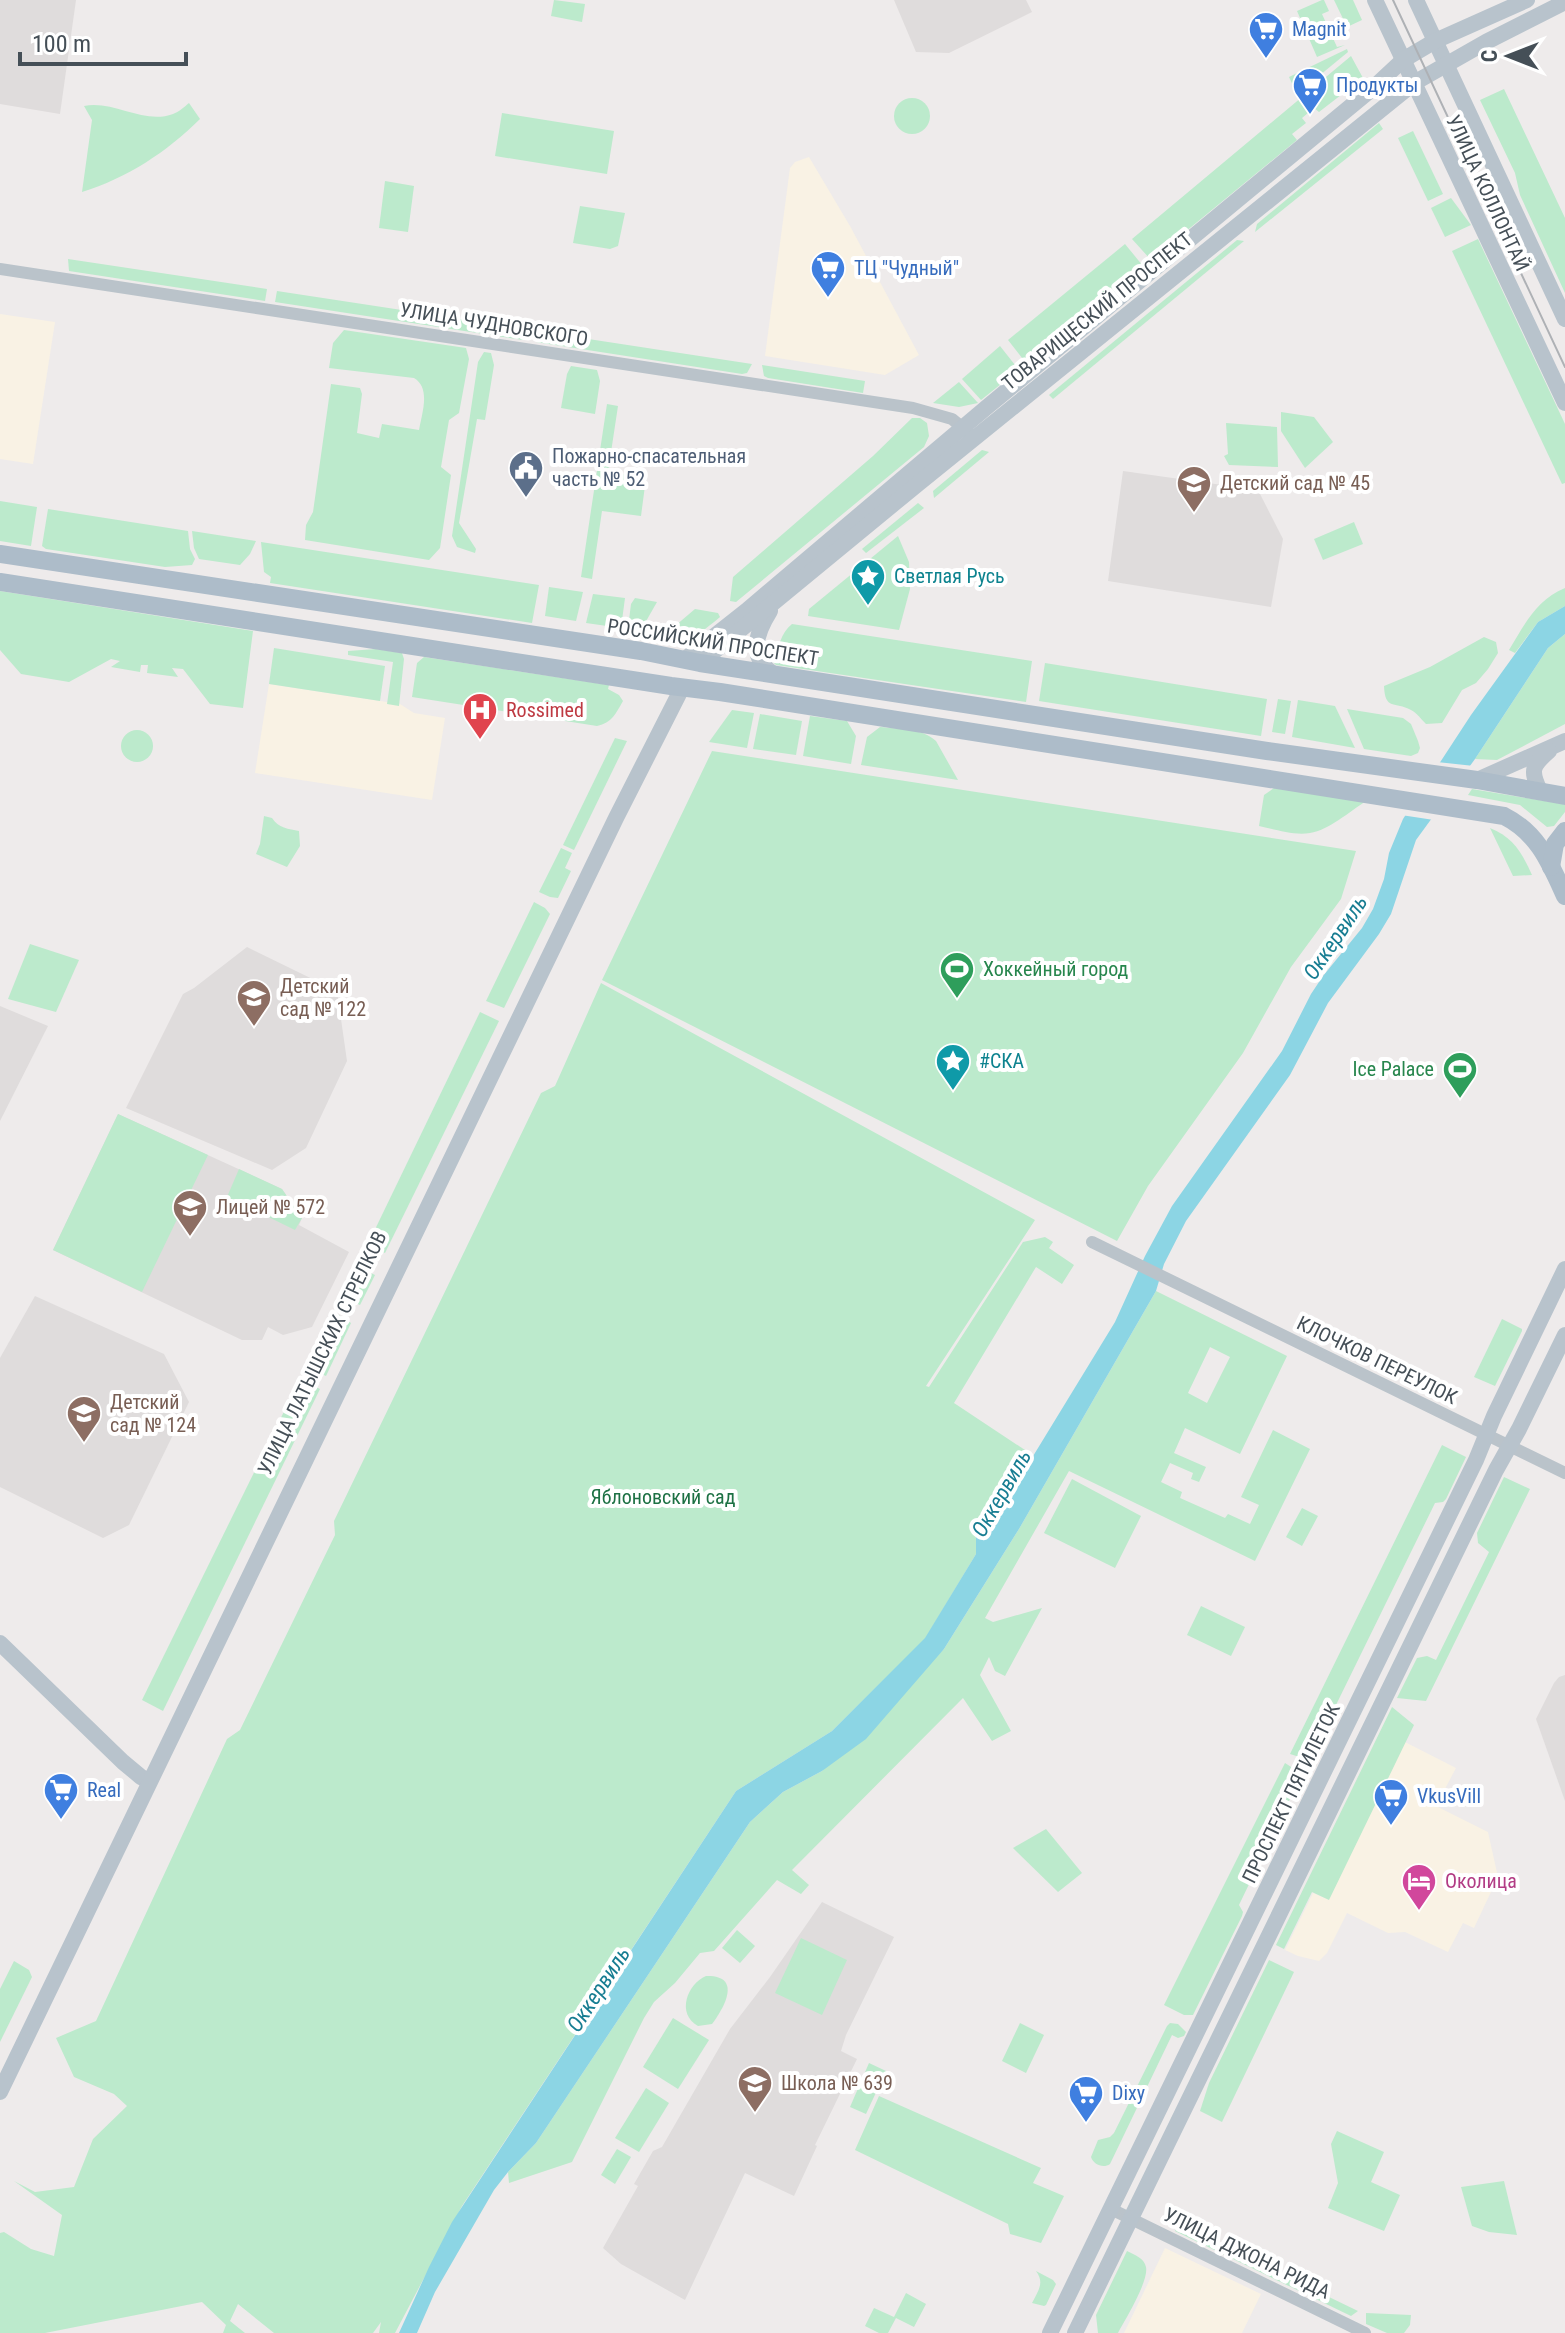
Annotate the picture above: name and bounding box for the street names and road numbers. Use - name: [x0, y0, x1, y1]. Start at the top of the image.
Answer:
- street label: УЛИЦА КОЛЛОНТАЙ: [1441, 111, 1535, 275]
- street label: ТОВАРИЩЕСКИЙ ПРОСПЕКТ: [997, 227, 1197, 395]
- street label: УЛИЦА ЧУДНОВСКОГО: [398, 297, 590, 351]
- street label: РОССИЙСКИЙ ПРОСПЕКТ: [606, 613, 820, 671]
- street label: УЛИЦА ЛАТЫШСКИХ СТРЕЛКОВ: [252, 1227, 392, 1479]
- street label: КЛОЧКОВ ПЕРЕУЛОК: [1293, 1311, 1462, 1410]
- street label: ПРОСПЕКТ ПЯТИЛЕТОК: [1237, 1698, 1345, 1887]
- street label: УЛИЦА ДЖОНА РИДА: [1160, 2202, 1335, 2304]

